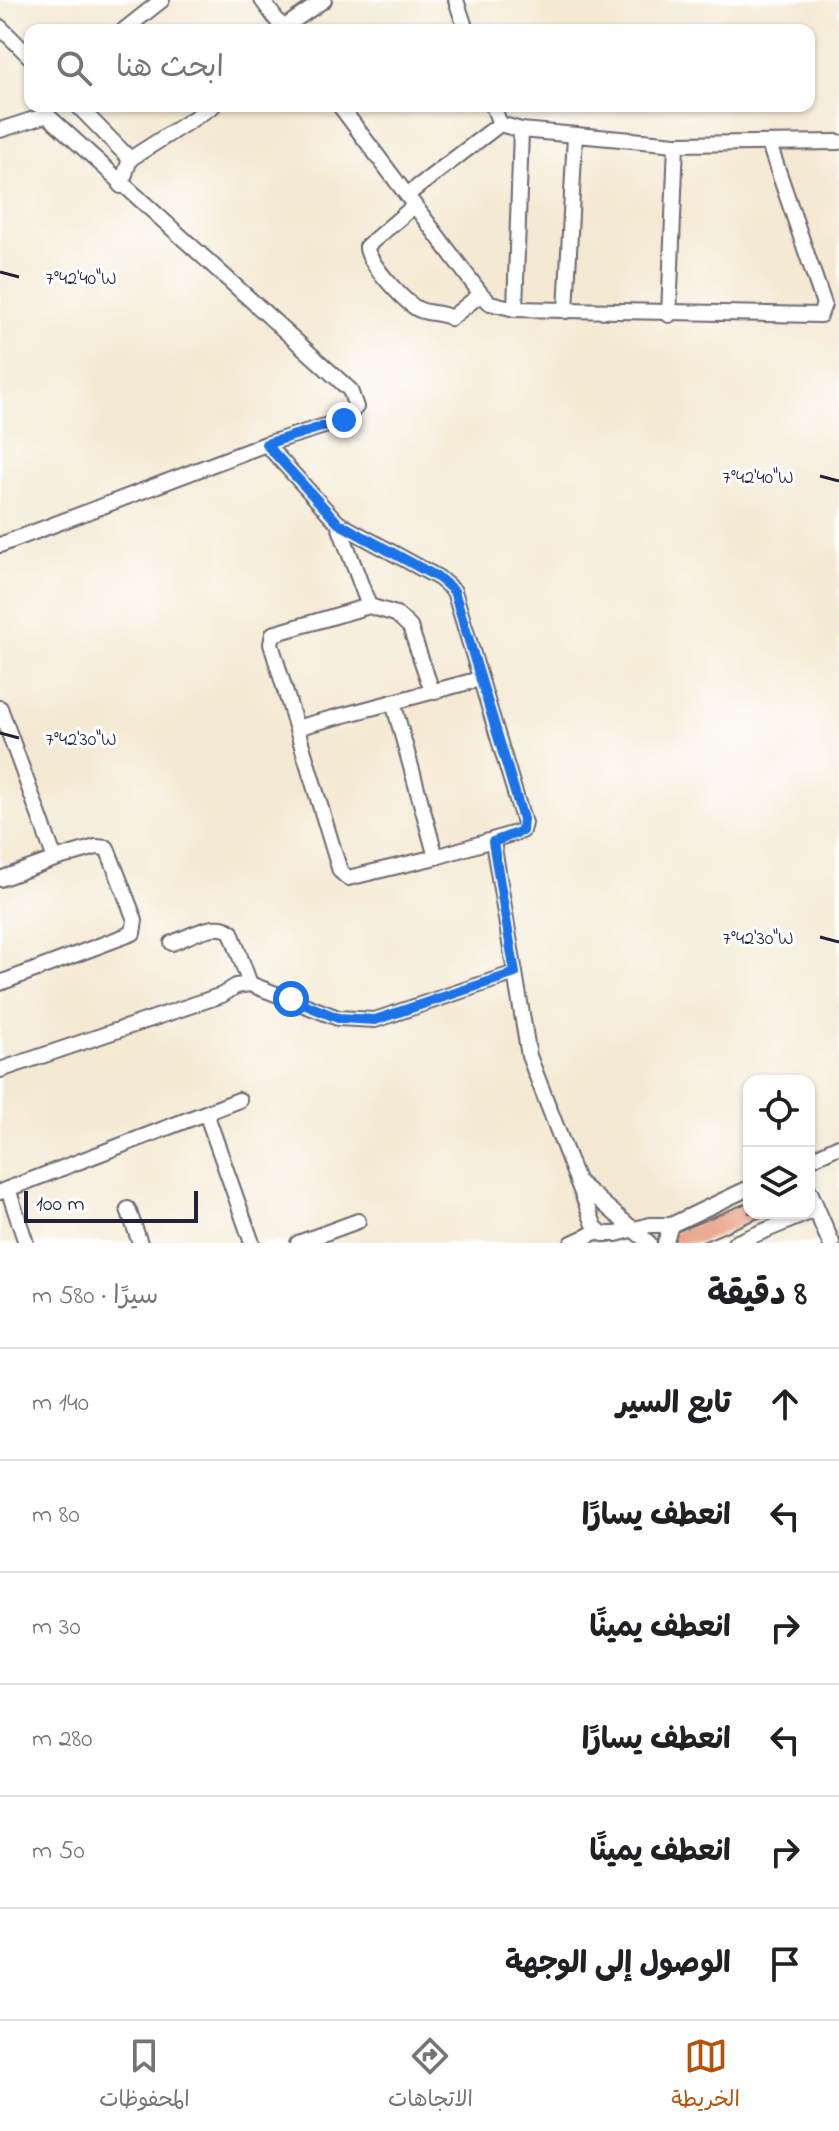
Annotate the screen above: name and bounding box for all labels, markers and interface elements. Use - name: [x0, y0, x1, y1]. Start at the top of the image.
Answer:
- search box: [24, 24, 815, 112]
- icon: search: [52, 46, 96, 90]
- text: ابحث هنا: [116, 47, 224, 91]
- text: 7°42'40"W: [46, 265, 116, 294]
- route end: [326, 402, 362, 438]
- text: 7°42'40"W: [723, 464, 793, 493]
- text: 7°42'30"W: [46, 726, 116, 755]
- text: 7°42'30"W: [723, 925, 793, 954]
- route start: [273, 981, 309, 1017]
- map controls: [743, 1075, 815, 1219]
- button: locate: [743, 1075, 815, 1147]
- button: layers: [743, 1147, 815, 1219]
- scale bar: [24, 1187, 198, 1223]
- text: 100 m: [36, 1189, 85, 1221]
- text: 8 دقيقة: [707, 1271, 807, 1321]
- text: سيرًا · 580 m: [32, 1278, 158, 1316]
- icon: ahead: [763, 1382, 807, 1426]
- text: تابع السير: [617, 1383, 731, 1427]
- text: 140 m: [32, 1385, 89, 1423]
- icon: left: [763, 1494, 807, 1538]
- text: انعطف يسارًا: [582, 1495, 731, 1539]
- text: 80 m: [32, 1497, 80, 1535]
- icon: right: [763, 1606, 807, 1650]
- text: انعطف يمينًا: [590, 1607, 731, 1651]
- text: 30 m: [32, 1609, 81, 1647]
- icon: left: [763, 1718, 807, 1762]
- text: انعطف يسارًا: [582, 1719, 731, 1763]
- text: 280 m: [32, 1721, 93, 1759]
- icon: right: [763, 1830, 807, 1874]
- text: انعطف يمينًا: [590, 1831, 731, 1875]
- text: 50 m: [32, 1833, 85, 1871]
- icon: arrive: [763, 1942, 807, 1986]
- text: الوصول إلى الوجهة: [505, 1943, 731, 1987]
- tab: المحفوظات: [99, 2034, 190, 2118]
- tab: الاتجاهات: [388, 2034, 473, 2118]
- tab: الخريطة: [671, 2034, 740, 2118]

